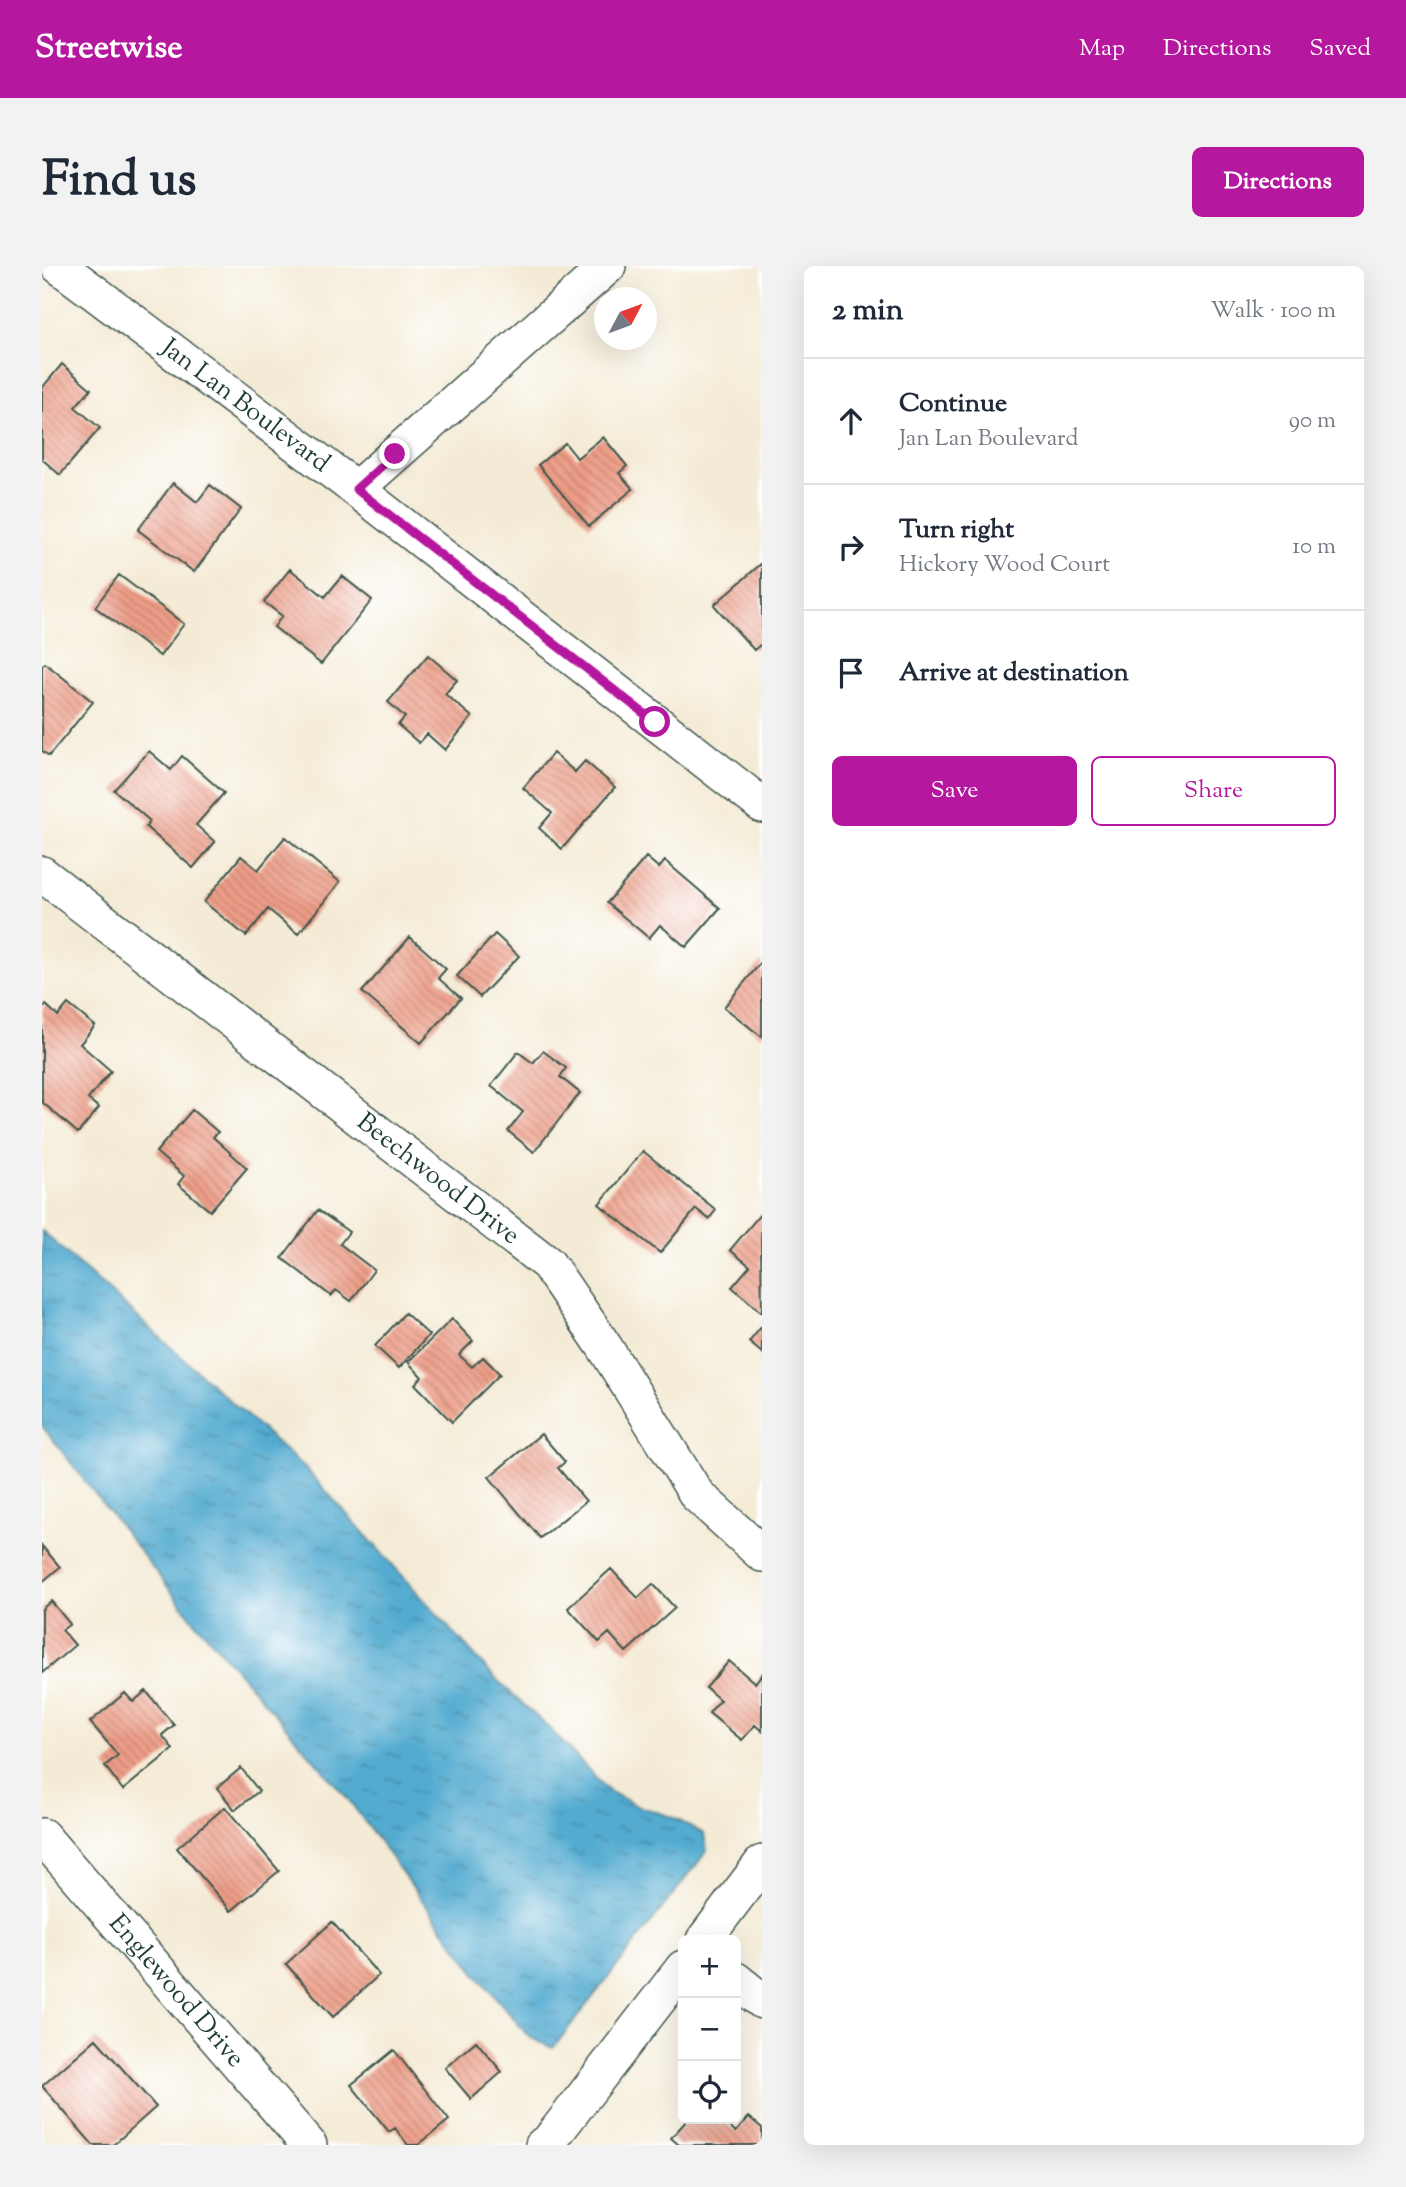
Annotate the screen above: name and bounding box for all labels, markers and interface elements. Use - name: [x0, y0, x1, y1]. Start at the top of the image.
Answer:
- text: Streetwise: [35, 25, 183, 73]
- text: Map: [1079, 32, 1125, 66]
- text: Directions: [1163, 32, 1271, 66]
- text: Saved: [1309, 32, 1371, 66]
- text: Find us: [42, 147, 196, 217]
- button: Directions: [1192, 147, 1364, 217]
- north arrow: [594, 287, 657, 350]
- text: 2 min: [832, 290, 904, 333]
- text: Walk · 100 m: [1211, 295, 1336, 328]
- street label: Jan Lan Boulevard: [151, 329, 338, 482]
- text: Continue: [899, 386, 1007, 423]
- icon: ahead: [832, 402, 870, 440]
- text: 90 m: [1289, 405, 1336, 438]
- text: Jan Lan Boulevard: [899, 423, 1079, 456]
- route end: [379, 438, 410, 469]
- text: Turn right: [899, 512, 1014, 549]
- icon: right: [832, 528, 870, 566]
- text: 10 m: [1292, 531, 1336, 564]
- text: Hickory Wood Court: [899, 549, 1110, 582]
- icon: arrive: [832, 654, 870, 692]
- text: Arrive at destination: [899, 655, 1129, 692]
- route start: [639, 706, 670, 737]
- button: Save: [832, 756, 1077, 826]
- button: Share: [1091, 756, 1336, 826]
- street label: Beechwood Drive: [349, 1104, 527, 1254]
- street label: Englewood Drive: [99, 1906, 253, 2076]
- map controls: [678, 1935, 741, 2124]
- button: +: [678, 1935, 741, 1998]
- button: −: [678, 1998, 741, 2061]
- button: locate: [678, 2061, 741, 2124]

